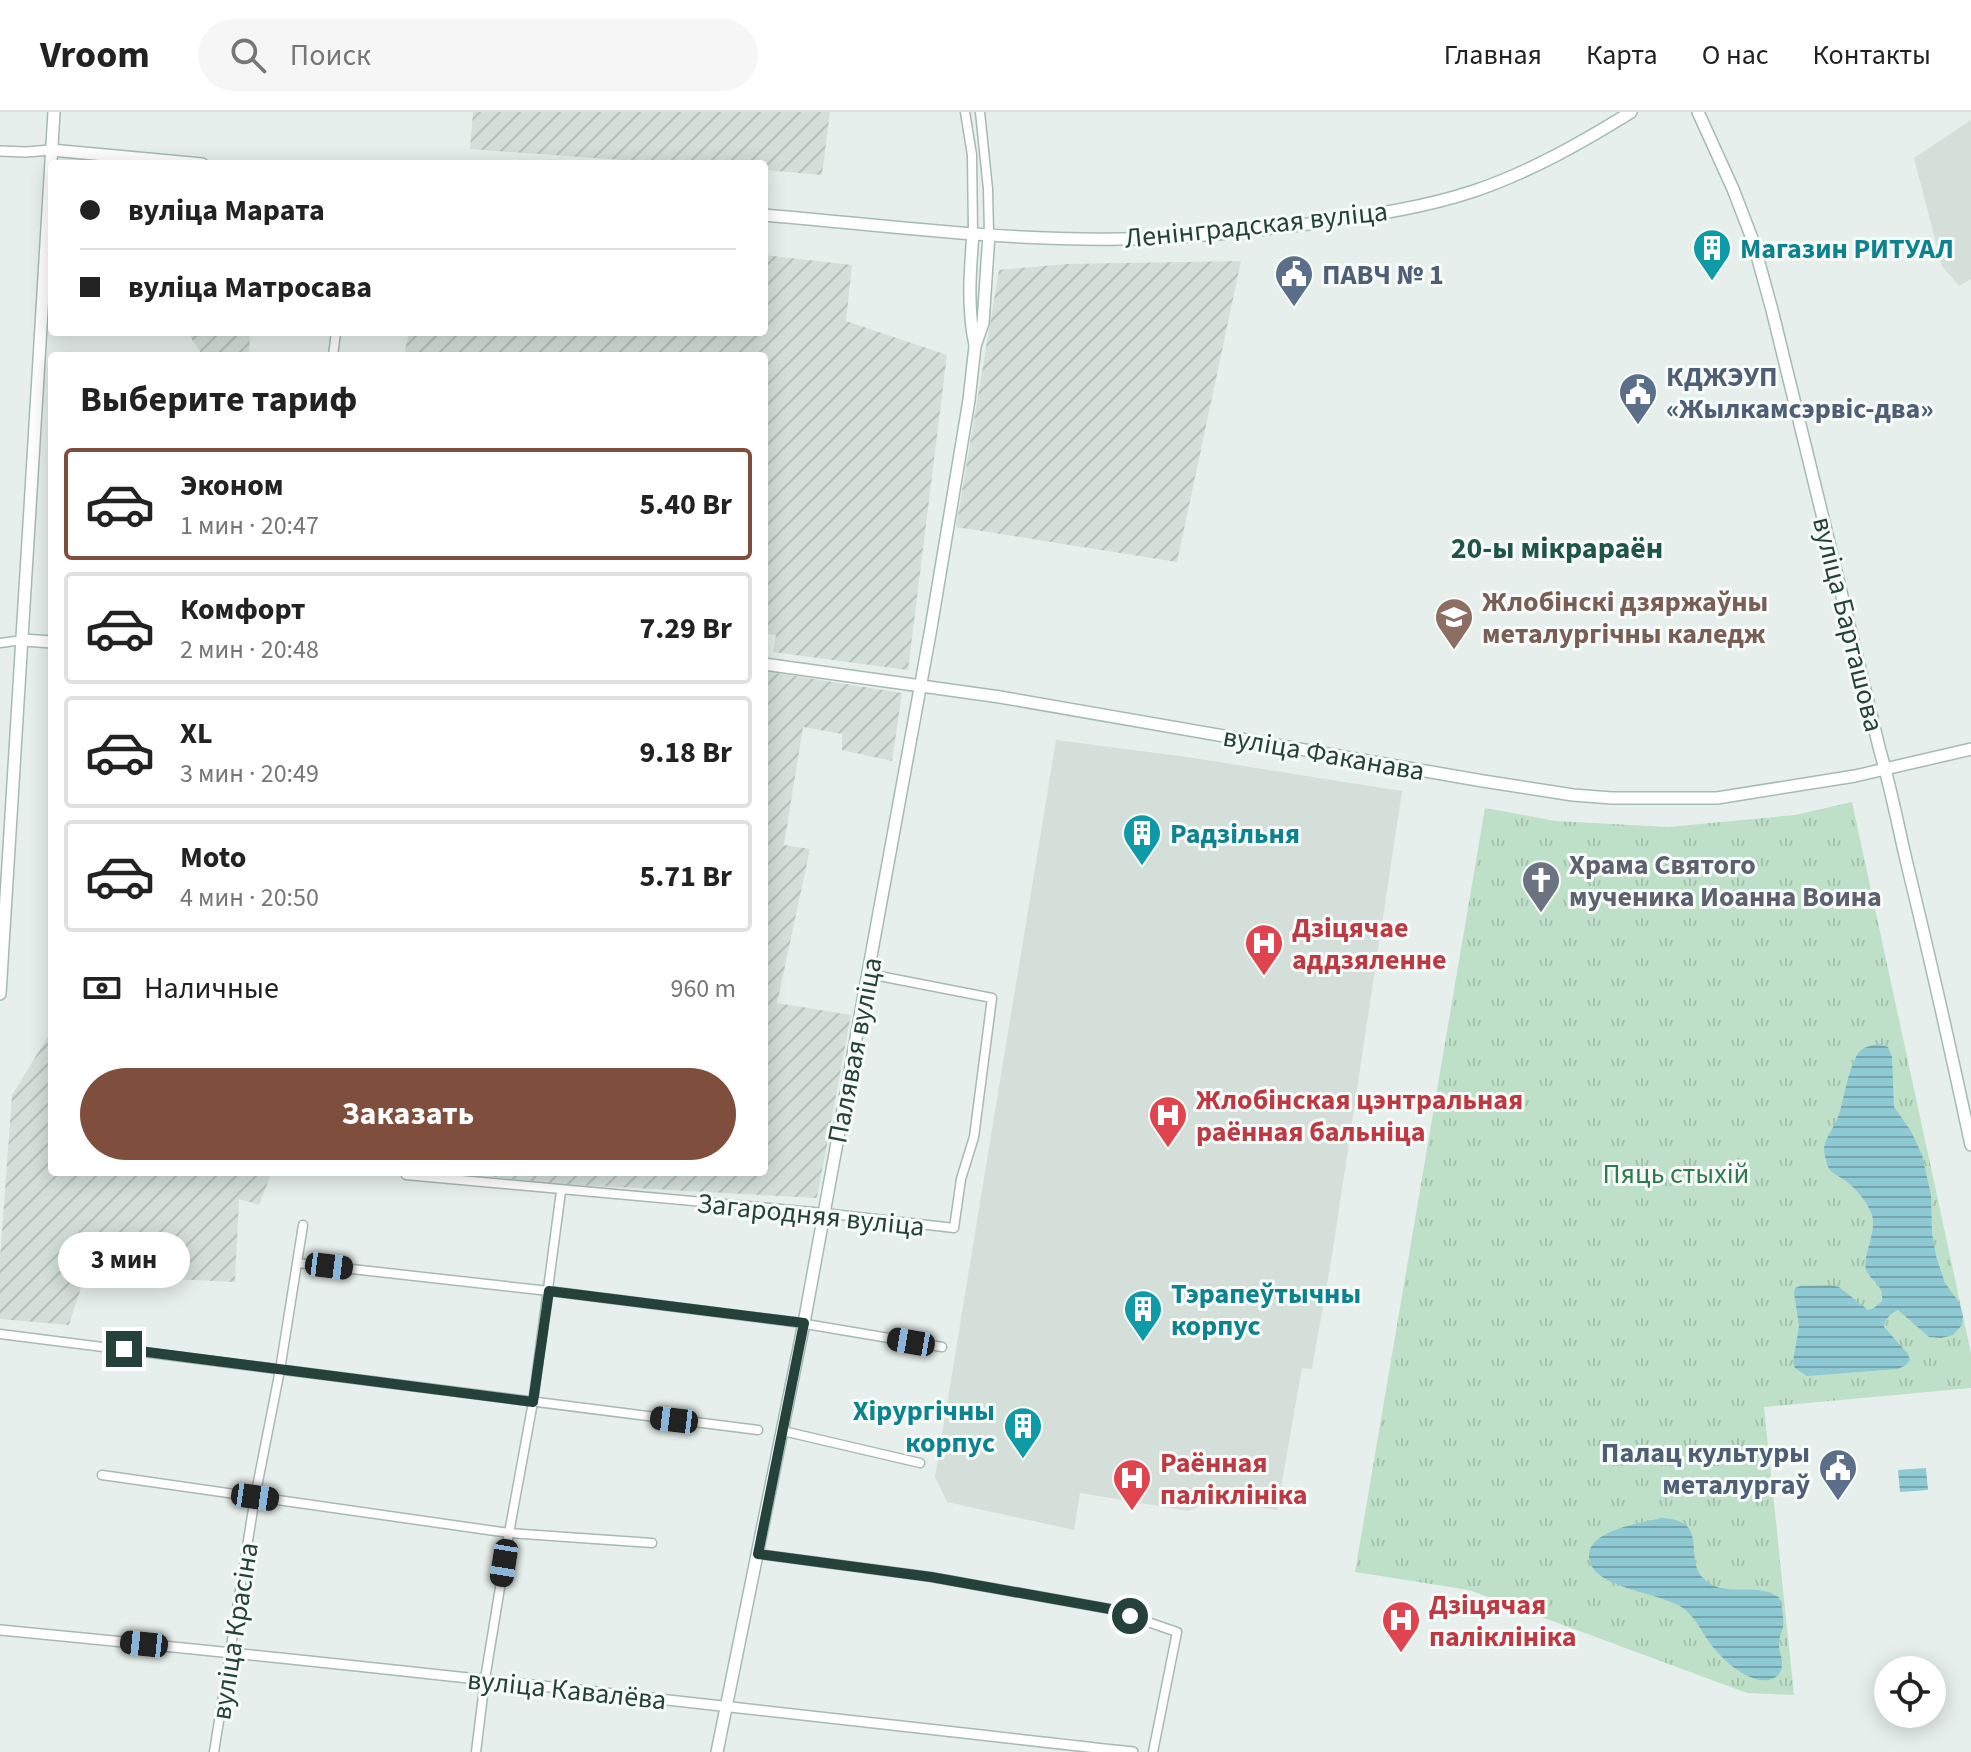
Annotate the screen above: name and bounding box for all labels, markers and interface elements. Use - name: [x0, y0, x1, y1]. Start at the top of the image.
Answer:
- search box: [198, 19, 758, 91]
- text: Vroom: [40, 28, 150, 82]
- icon: search: [226, 33, 270, 77]
- text: Поиск: [290, 34, 371, 77]
- text: Главная: [1444, 35, 1542, 75]
- text: Карта: [1586, 35, 1658, 75]
- text: О нас: [1702, 35, 1769, 75]
- text: Контакты: [1813, 35, 1931, 75]
- text: вуліца Марата: [128, 189, 325, 232]
- street label: Ленінградская вуліца: [1122, 191, 1390, 259]
- building icon: Магазин РИТУАЛ: [1691, 227, 1733, 282]
- place label: Магазин РИТУАЛ: [1740, 229, 1954, 269]
- public building icon: ПАВЧ № 1: [1273, 253, 1315, 308]
- place label: ПАВЧ № 1: [1322, 255, 1444, 295]
- text: вуліца Матросава: [128, 266, 372, 309]
- place label: КДЖЭУП «Жылкамсэрвіс-два»: [1666, 357, 1934, 429]
- public building icon: КДЖЭУП «Жылкамсэрвіс-два»: [1617, 371, 1659, 426]
- text: Выберите тариф: [80, 374, 357, 425]
- text: Эконом: [180, 464, 284, 507]
- icon: car: [84, 468, 156, 540]
- text: 5.40 Br: [639, 483, 732, 526]
- text: 1 мин · 20:47: [180, 507, 319, 544]
- street label: вуліца Барташова: [1802, 512, 1894, 736]
- district label: 20-ы мікрараён: [1451, 527, 1663, 570]
- place label: Жлобінскі дзяржаўны металургічны каледж: [1482, 582, 1768, 654]
- text: Комфорт: [180, 588, 306, 631]
- icon: car: [84, 592, 156, 664]
- school or university icon: Жлобінскі дзяржаўны металургічны каледж: [1433, 596, 1475, 651]
- text: 7.29 Br: [639, 607, 732, 650]
- text: 2 мин · 20:48: [180, 631, 319, 668]
- text: XL: [180, 712, 213, 755]
- icon: car: [84, 716, 156, 788]
- street label: вуліца Факанава: [1220, 717, 1428, 791]
- text: 9.18 Br: [639, 731, 732, 774]
- text: 3 мин · 20:49: [180, 755, 319, 792]
- building icon: Радзільня: [1121, 812, 1163, 867]
- place label: Радзільня: [1170, 814, 1300, 854]
- text: Moto: [180, 836, 246, 879]
- icon: car: [84, 840, 156, 912]
- place label: Храма Святого мученика Иоанна Воина: [1569, 845, 1882, 917]
- text: 5.71 Br: [639, 855, 732, 898]
- church icon: Храма Святого мученика Иоанна Воина: [1520, 859, 1562, 914]
- text: 4 мин · 20:50: [180, 879, 319, 916]
- place label: Дзіцячае аддзяленне: [1292, 908, 1447, 980]
- hospital icon: Дзіцячае аддзяленне: [1243, 922, 1285, 977]
- street label: Палявая вуліца: [817, 954, 893, 1146]
- icon: cash: [80, 966, 124, 1010]
- text: Наличные: [144, 967, 279, 1010]
- text: 960 m: [670, 970, 736, 1007]
- button: Заказать: [80, 1068, 736, 1160]
- place label: Жлобінская цэнтральная раённая бальніца: [1196, 1080, 1523, 1152]
- hospital icon: Жлобінская цэнтральная раённая бальніца: [1147, 1094, 1189, 1149]
- park label: Пяць стыхій: [1603, 1154, 1749, 1194]
- street label: Загародняя вуліца: [695, 1183, 927, 1247]
- callout: 3 мин: [58, 1233, 190, 1289]
- text: 3 мин: [91, 1241, 157, 1278]
- car: [304, 1251, 354, 1281]
- place label: Тэрапеўтычны корпус: [1171, 1274, 1361, 1346]
- building icon: Тэрапеўтычны корпус: [1122, 1288, 1164, 1343]
- car: [885, 1326, 937, 1358]
- route end: [106, 1331, 142, 1367]
- place label: Хірургічны корпус: [853, 1391, 995, 1463]
- car: [649, 1405, 699, 1435]
- building icon: Хірургічны корпус: [1002, 1405, 1044, 1460]
- place label: Палац культуры металургаў: [1601, 1433, 1810, 1505]
- place label: Раённая паліклініка: [1160, 1443, 1308, 1515]
- public building icon: Палац культуры металургаў: [1817, 1447, 1859, 1502]
- hospital icon: Раённая паліклініка: [1111, 1457, 1153, 1512]
- car: [230, 1482, 280, 1512]
- car: [488, 1537, 520, 1589]
- street label: вуліца Красіна: [201, 1540, 269, 1723]
- place label: Дзіцячая паліклініка: [1429, 1585, 1577, 1657]
- route start: [1112, 1598, 1148, 1634]
- hospital icon: Дзіцячая паліклініка: [1380, 1599, 1422, 1654]
- car: [119, 1630, 169, 1658]
- map controls: [1874, 1656, 1946, 1728]
- button: locate: [1874, 1656, 1946, 1728]
- street label: вуліца Кавалёва: [465, 1660, 668, 1720]

